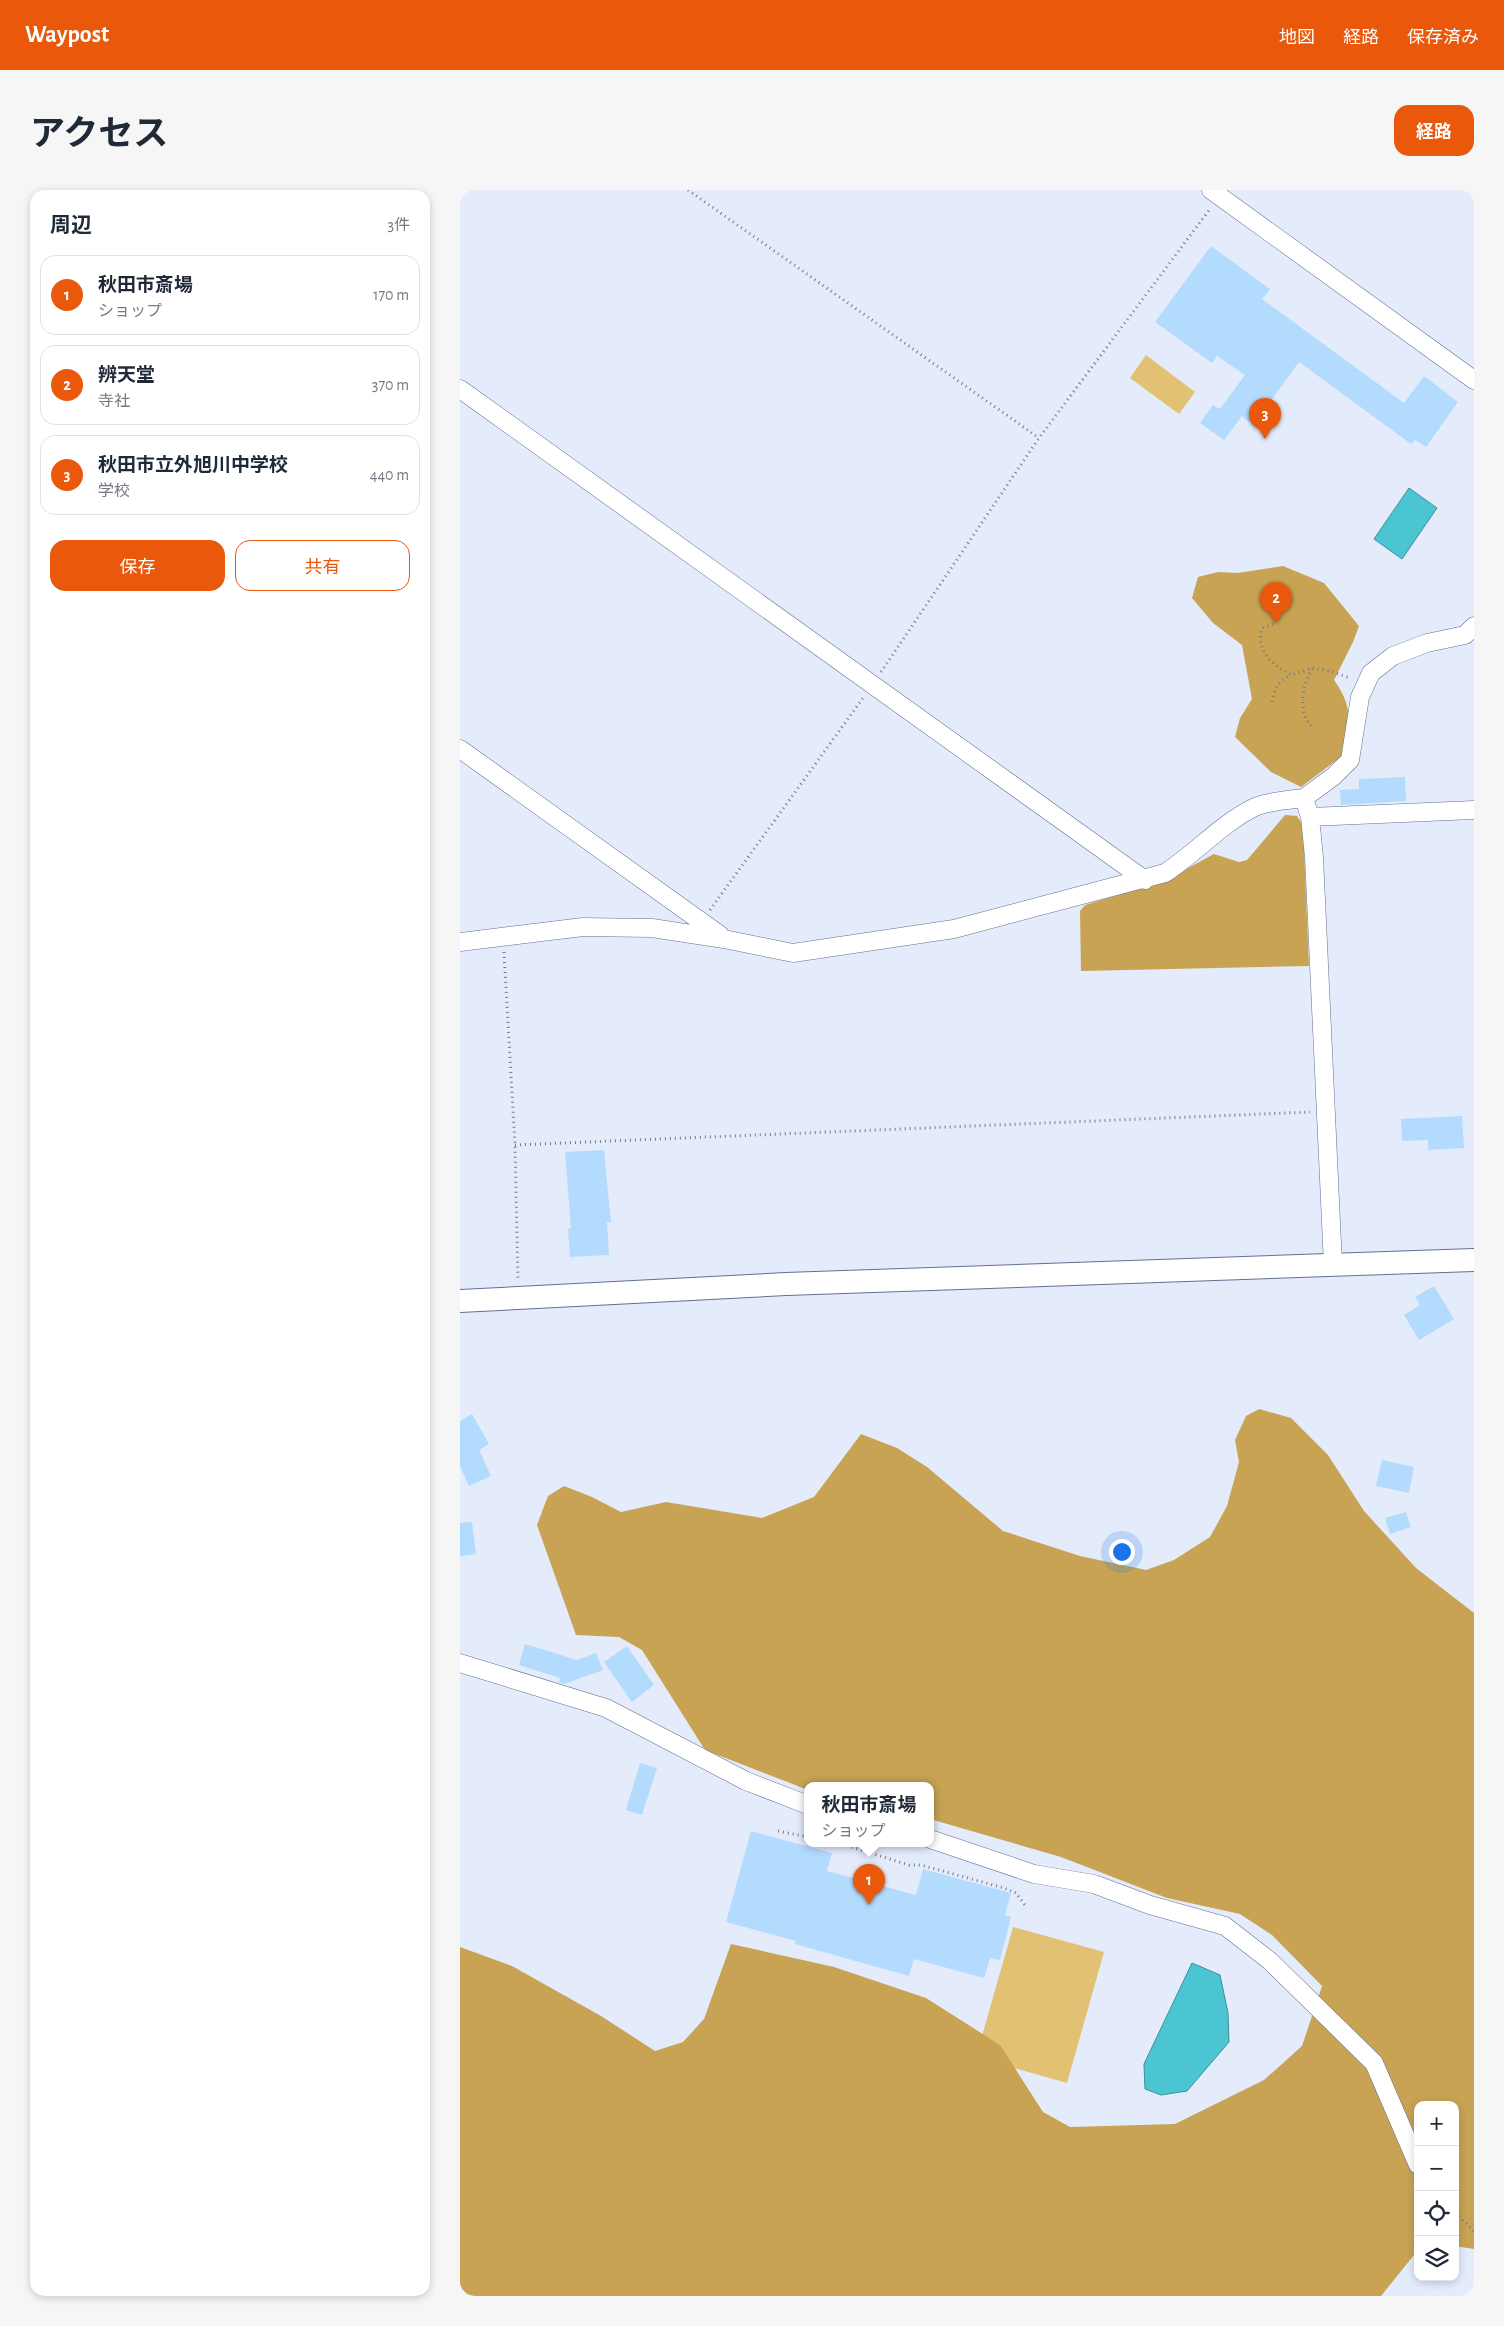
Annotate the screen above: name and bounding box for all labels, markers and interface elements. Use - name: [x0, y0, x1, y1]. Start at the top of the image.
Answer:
- text: Waypost: [25, 23, 109, 47]
- text: 地図: [1279, 29, 1315, 47]
- text: 経路: [1343, 29, 1379, 47]
- text: 保存済み: [1407, 29, 1479, 47]
- button: 経路: [1394, 105, 1474, 156]
- text: アクセス: [30, 117, 168, 152]
- text: 周辺: [50, 215, 92, 236]
- text: 3件: [387, 217, 410, 233]
- text: 秋田市斎場: [98, 276, 193, 295]
- text: 1: [64, 287, 70, 303]
- text: 170 m: [373, 287, 409, 303]
- text: ショップ: [98, 303, 162, 319]
- text: 辨天堂: [98, 366, 155, 385]
- text: 2: [63, 377, 71, 393]
- text: 370 m: [372, 377, 409, 393]
- text: 寺社: [98, 393, 130, 409]
- pin: 3: [1249, 398, 1281, 439]
- text: 秋田市立外旭川中学校: [98, 456, 288, 475]
- text: 3: [64, 467, 70, 483]
- text: 440 m: [370, 467, 409, 483]
- text: 学校: [98, 483, 130, 499]
- button: 保存: [50, 540, 225, 591]
- button: 共有: [235, 540, 410, 591]
- pin: 2: [1260, 582, 1292, 623]
- your location: [1109, 1539, 1135, 1565]
- popup: [804, 1782, 934, 1847]
- text: 秋田市斎場: [821, 1796, 917, 1815]
- text: ショップ: [821, 1823, 886, 1839]
- pin: 1: [853, 1864, 885, 1905]
- map controls: [1414, 2101, 1459, 2281]
- button: +: [1414, 2101, 1459, 2146]
- button: −: [1414, 2146, 1459, 2191]
- button: locate: [1414, 2191, 1459, 2236]
- button: layers: [1414, 2236, 1459, 2281]

